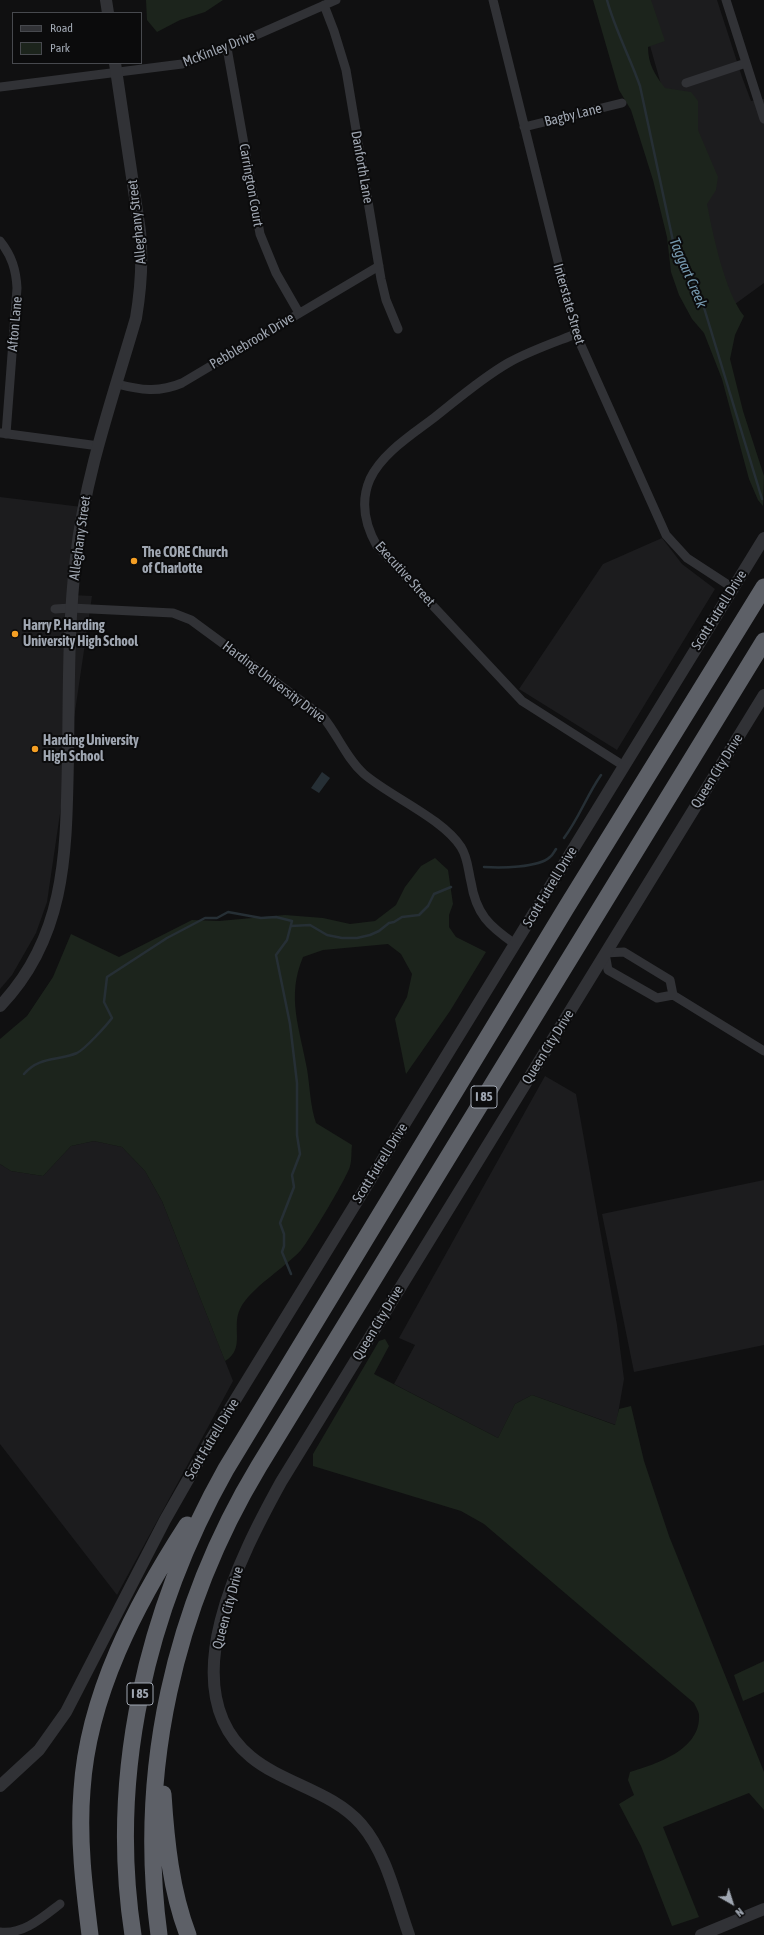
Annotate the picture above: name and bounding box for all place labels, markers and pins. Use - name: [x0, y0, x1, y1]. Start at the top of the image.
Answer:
- place label: The CORE Church of Charlotte: [142, 545, 228, 578]
- marker: The CORE Church of Charlotte: [129, 556, 139, 566]
- place label: Harry P. Harding University High School: [23, 618, 138, 650]
- marker: Harry P. Harding University High School: [10, 629, 20, 639]
- place label: Harding University High School: [43, 733, 139, 766]
- marker: Harding University High School: [30, 744, 40, 754]

